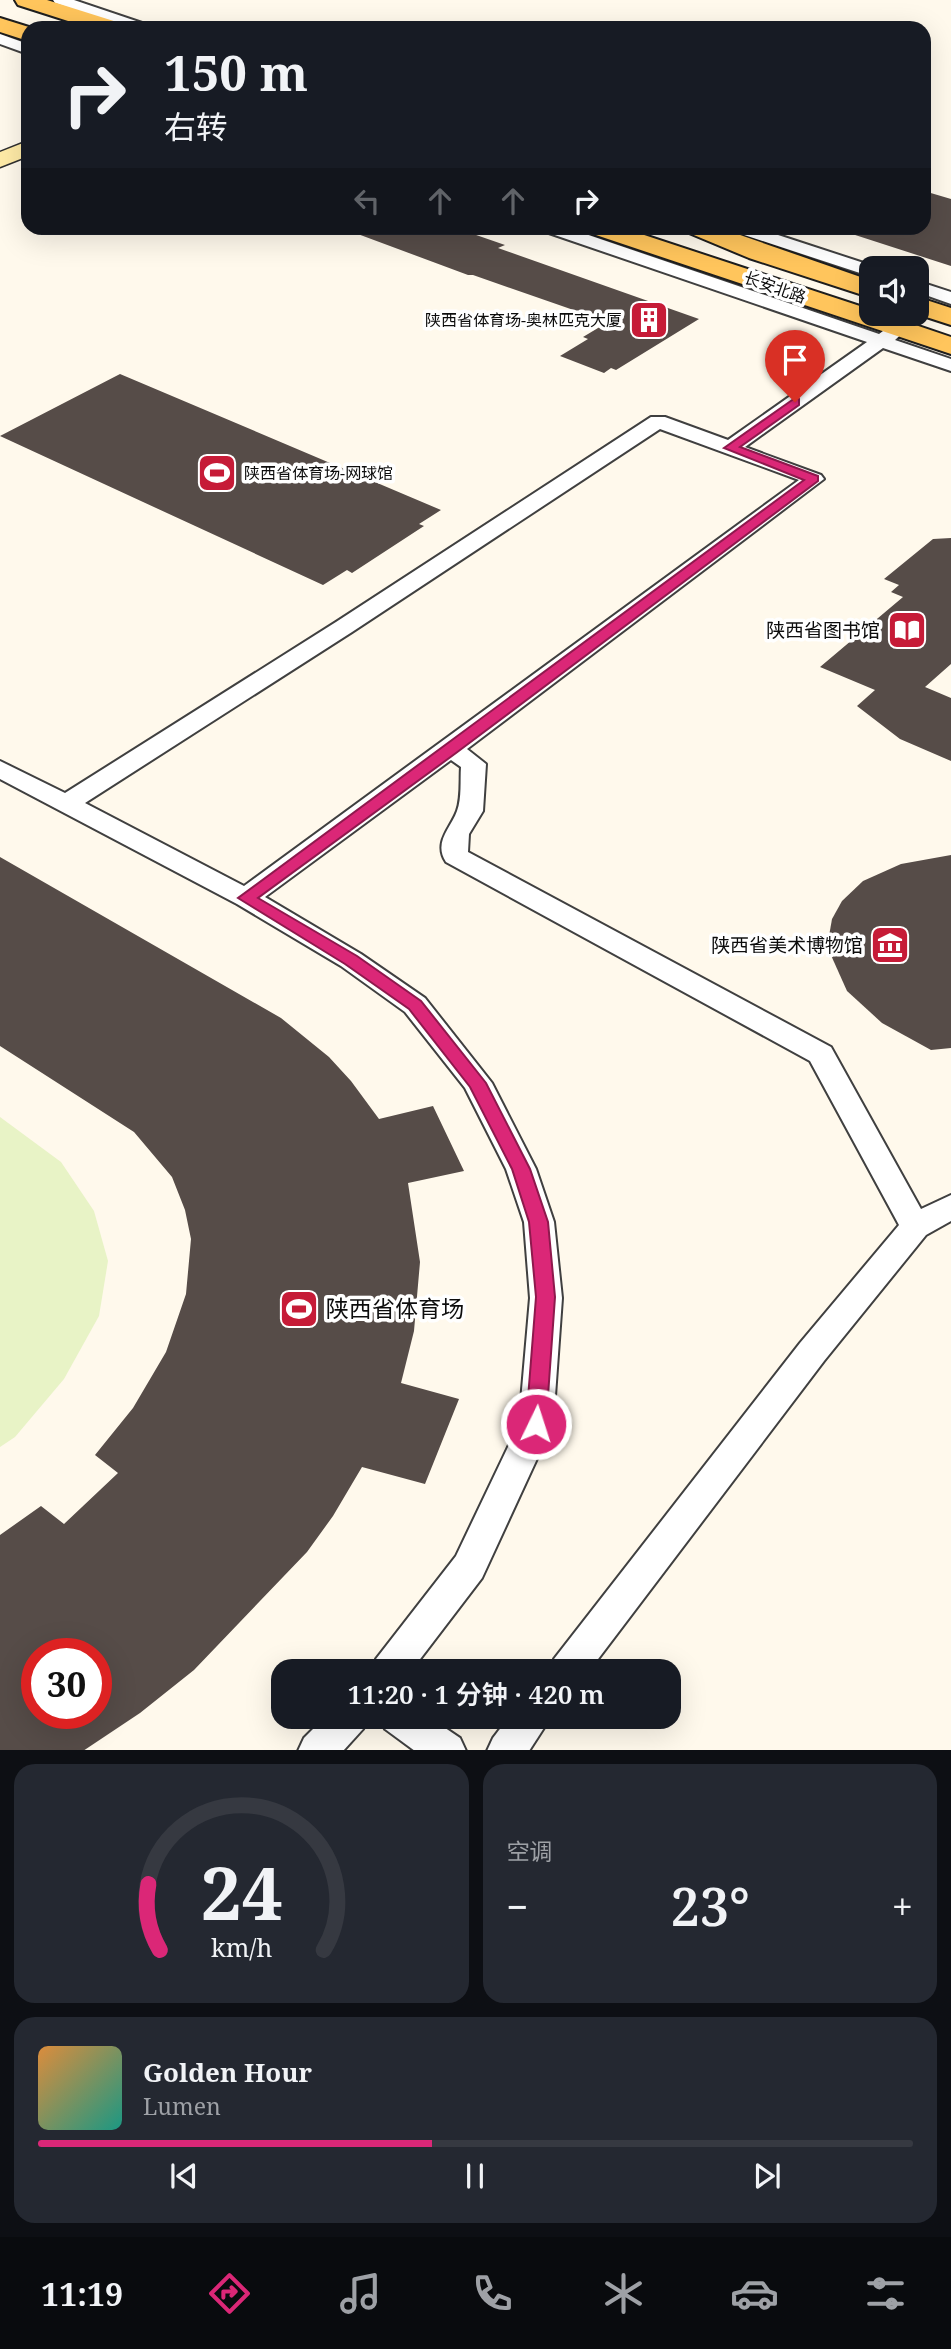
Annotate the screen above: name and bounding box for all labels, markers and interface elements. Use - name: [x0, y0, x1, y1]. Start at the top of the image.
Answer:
- text: 150 m: [164, 39, 308, 105]
- icon: right: [49, 49, 140, 140]
- text: 右转: [164, 105, 228, 148]
- icon: left: [348, 182, 386, 220]
- icon: ahead: [421, 182, 459, 220]
- icon: ahead: [494, 182, 532, 220]
- icon: right: [567, 182, 605, 220]
- map controls: [859, 256, 929, 326]
- button: sound: [859, 256, 929, 326]
- street label: 长安北路: [741, 266, 809, 308]
- building icon: 陕西省体育场-奥林匹克大厦: [628, 299, 670, 341]
- place label: 陕西省体育场-奥林匹克大厦: [425, 309, 622, 331]
- pin: [765, 330, 825, 402]
- icon: arrive: [776, 341, 814, 379]
- sports icon: 陕西省体育场-网球馆: [196, 452, 238, 494]
- place label: 陕西省体育场-网球馆: [244, 462, 393, 484]
- library icon: 陕西省图书馆: [886, 609, 928, 651]
- place label: 陕西省图书馆: [766, 617, 880, 643]
- museum icon: 陕西省美术博物馆: [869, 924, 911, 966]
- place label: 陕西省美术博物馆: [711, 932, 863, 958]
- sports icon: 陕西省体育场: [278, 1288, 320, 1330]
- place label: 陕西省体育场: [326, 1292, 464, 1324]
- position arrow: [499, 1387, 573, 1461]
- speed limit sign: 30: [21, 1638, 112, 1729]
- text: 11:20 · 1 分钟 · 420 m: [347, 1676, 605, 1712]
- text: 空调: [507, 1835, 553, 1867]
- text: 24: [200, 1842, 282, 1941]
- text: 23°: [670, 1870, 750, 1941]
- text: −: [507, 1880, 529, 1932]
- text: +: [892, 1880, 913, 1932]
- text: km/h: [211, 1929, 272, 1963]
- text: Golden Hour: [143, 2054, 312, 2090]
- text: Lumen: [143, 2090, 221, 2122]
- icon: previous: [165, 2157, 203, 2195]
- icon: pause: [456, 2157, 494, 2195]
- icon: next: [748, 2157, 786, 2195]
- icon: directions: [205, 2269, 254, 2318]
- icon: music: [336, 2269, 385, 2318]
- icon: phone: [468, 2269, 517, 2318]
- icon: climate: [599, 2269, 648, 2318]
- icon: car: [730, 2269, 779, 2318]
- icon: filters: [861, 2269, 910, 2318]
- text: 11:19: [41, 2272, 123, 2315]

